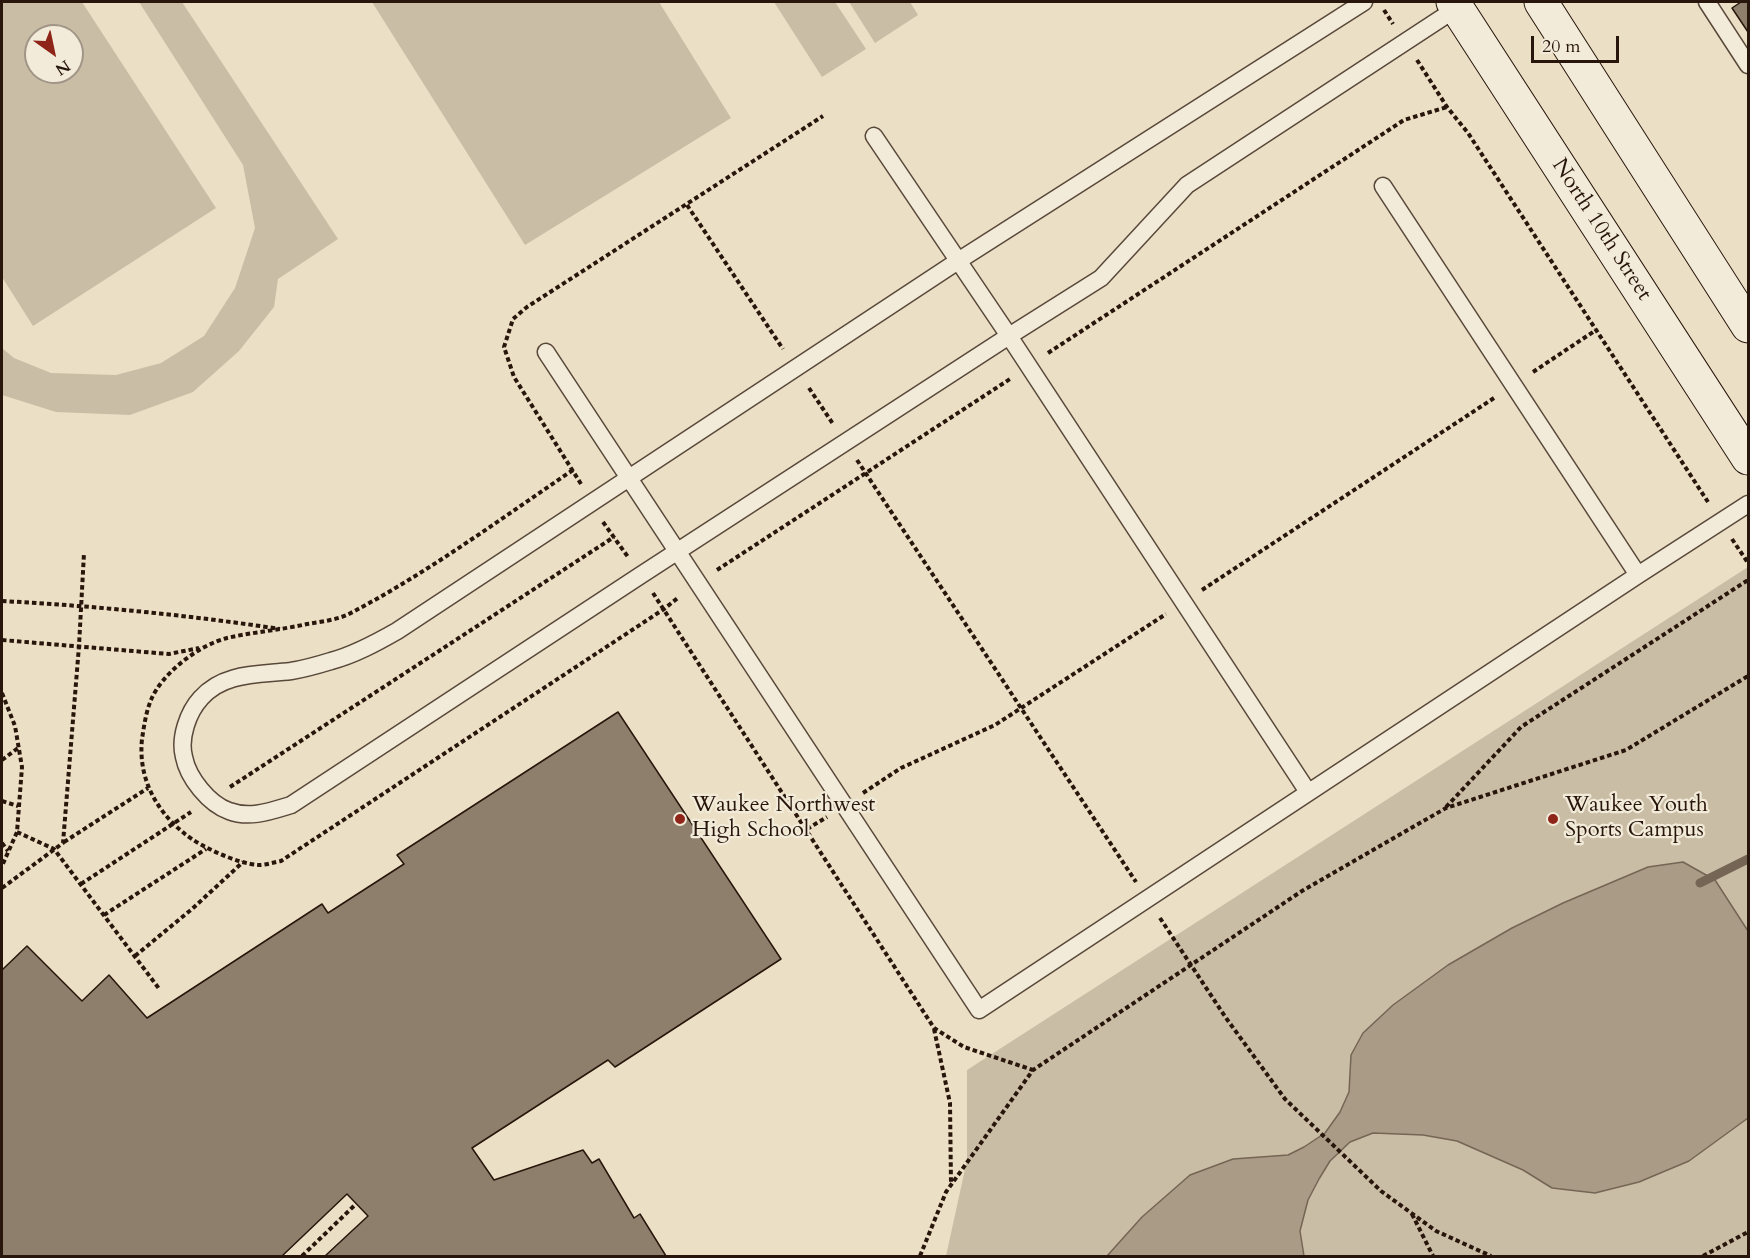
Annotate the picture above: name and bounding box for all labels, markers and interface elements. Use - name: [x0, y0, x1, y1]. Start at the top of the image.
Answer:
- north arrow: [24, 24, 84, 84]
- scale bar: [1534, 24, 1622, 62]
- text: 20 m: [1542, 34, 1581, 59]
- text: N: [51, 54, 75, 80]
- street label: North 10th Street: [1545, 154, 1657, 306]
- place label: Waukee Northwest High School: [692, 793, 875, 844]
- place label: Waukee Youth Sports Campus: [1565, 793, 1708, 844]
- marker: Waukee Northwest High School: [673, 812, 687, 826]
- marker: Waukee Youth Sports Campus: [1546, 812, 1560, 826]

